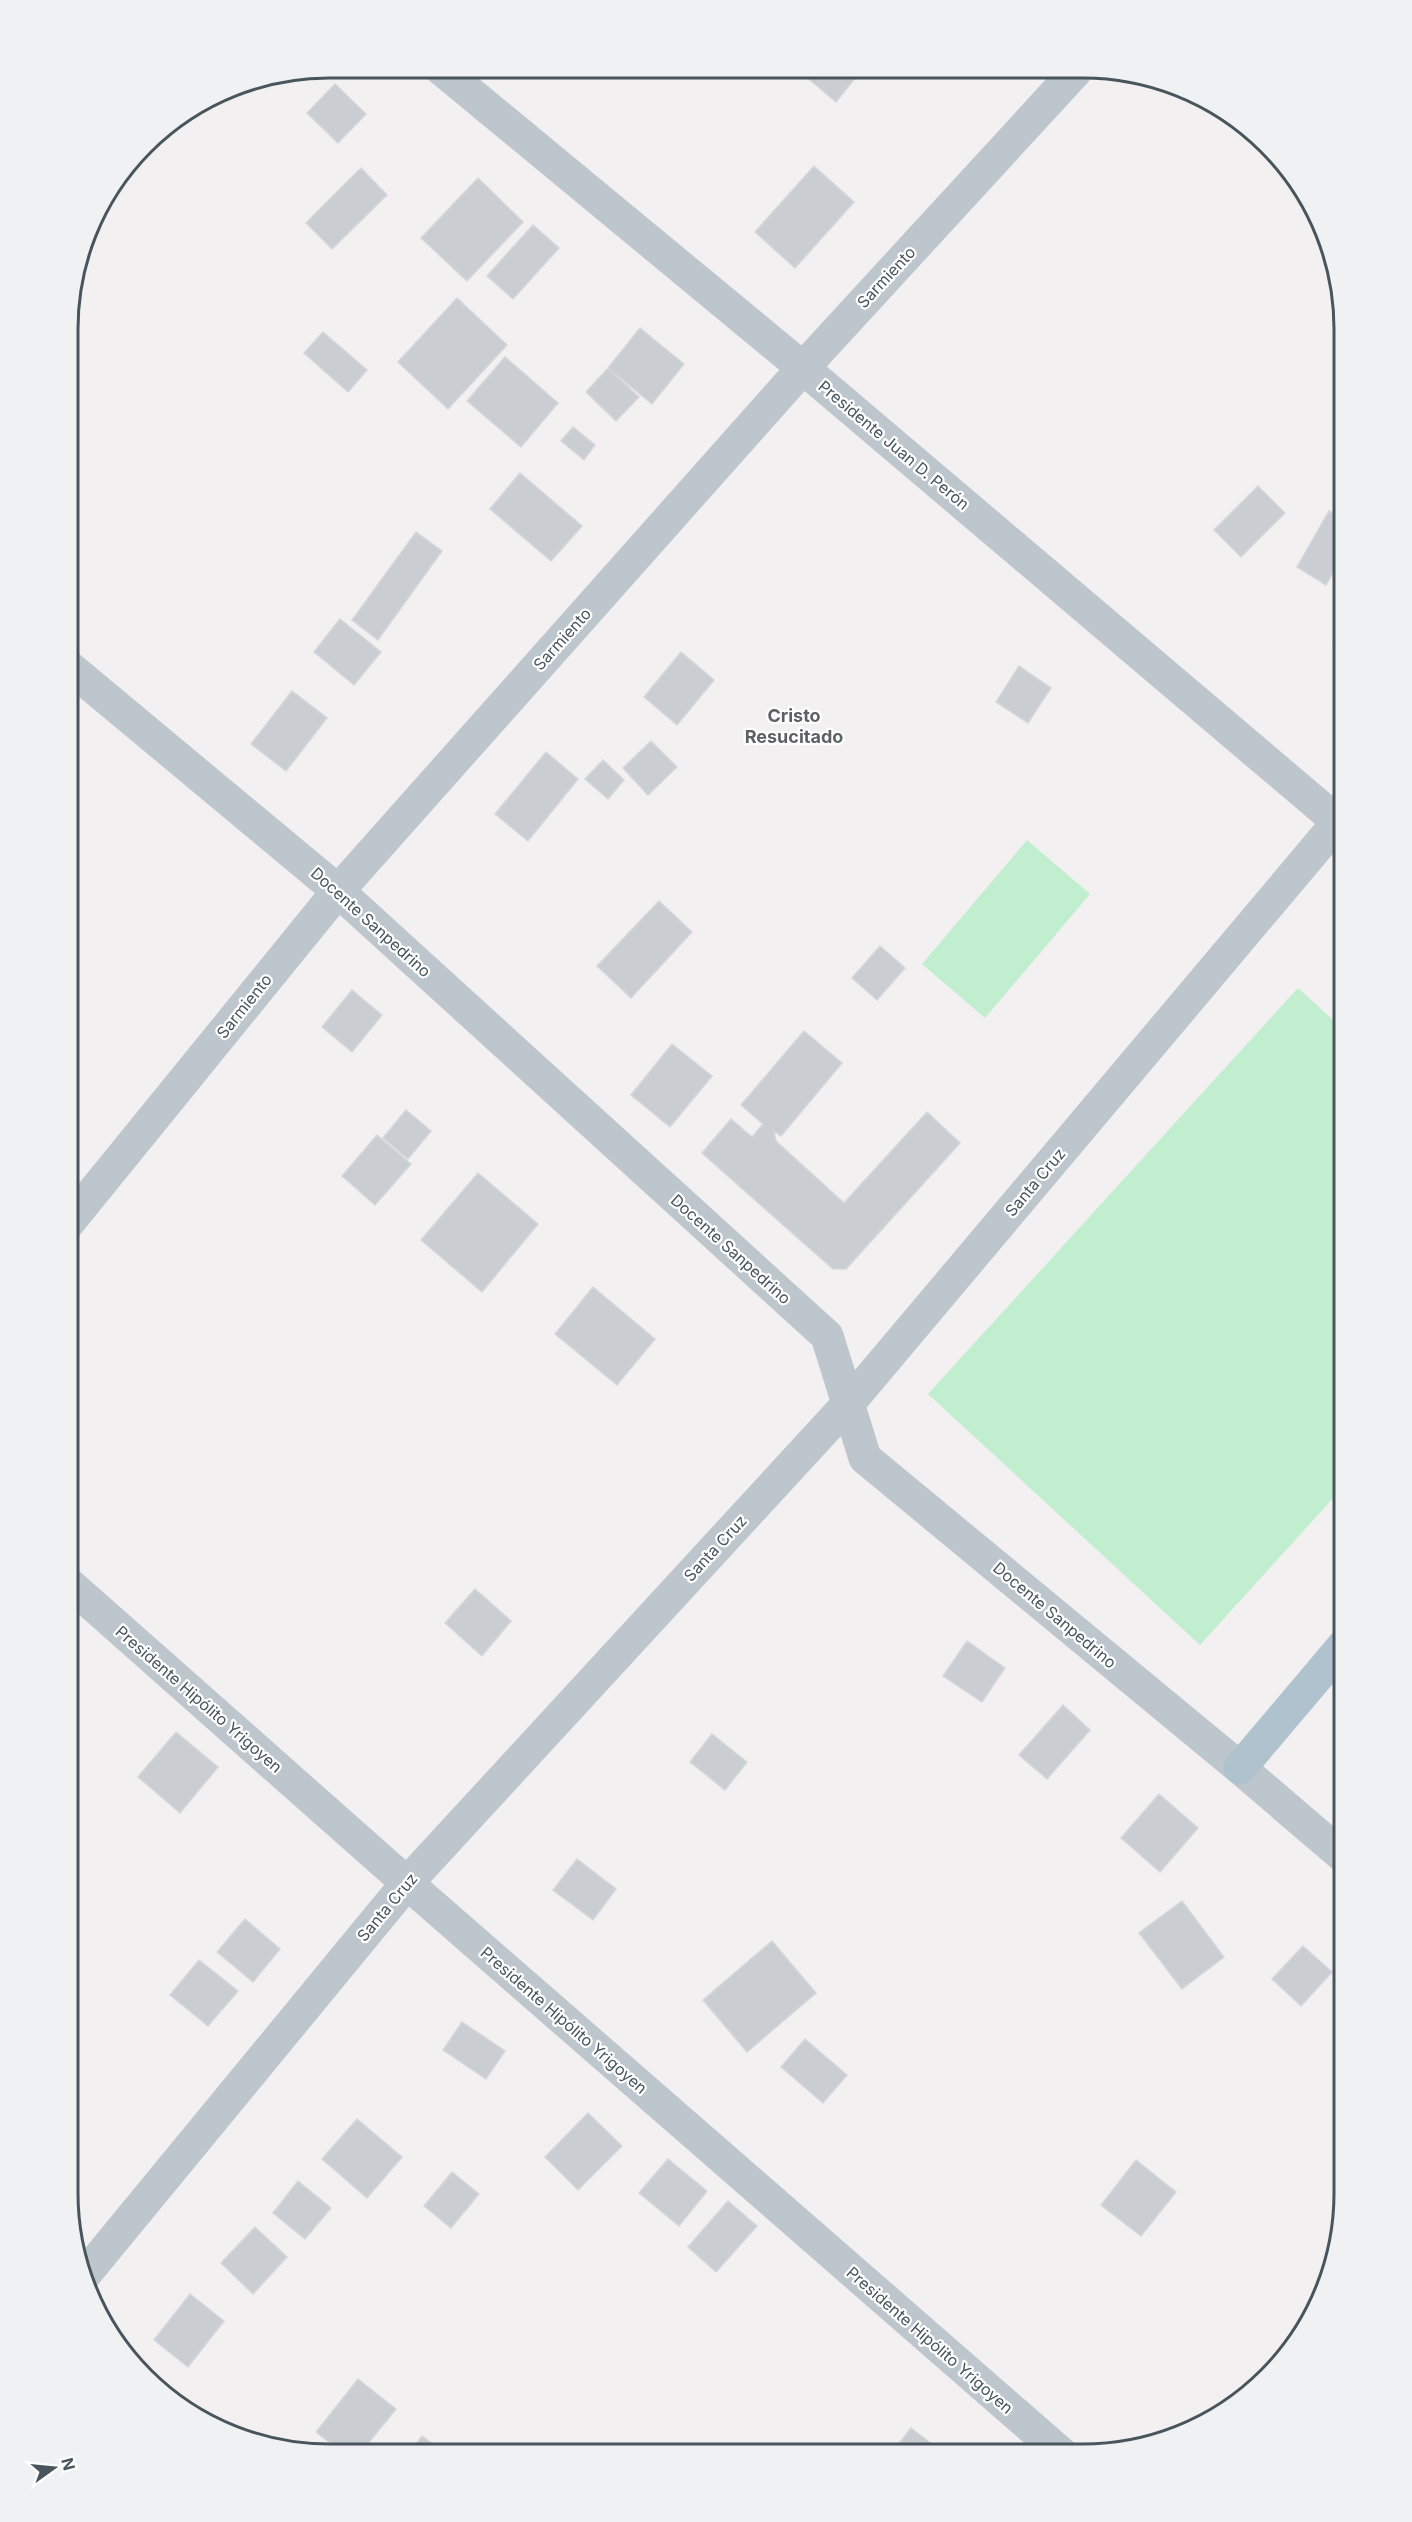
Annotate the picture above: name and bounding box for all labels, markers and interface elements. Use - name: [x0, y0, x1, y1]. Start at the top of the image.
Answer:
- street label: Sarmiento: [852, 242, 920, 312]
- street label: Presidente Juan D. Perón: [814, 376, 974, 514]
- street label: Sarmiento: [529, 604, 595, 674]
- district label: Cristo Resucitado: [745, 705, 843, 747]
- street label: Docente Sanpedrino: [307, 863, 435, 981]
- street label: Sarmiento: [212, 970, 276, 1042]
- street label: Santa Cruz: [1000, 1144, 1070, 1220]
- street label: Docente Sanpedrino: [667, 1190, 795, 1308]
- street label: Santa Cruz: [679, 1511, 751, 1585]
- street label: Docente Sanpedrino: [989, 1558, 1121, 1672]
- street label: Presidente Hipólito Yrigoyen: [112, 1621, 286, 1777]
- street label: Santa Cruz: [352, 1869, 422, 1945]
- street label: Presidente Hipólito Yrigoyen: [477, 1942, 651, 2098]
- street label: Presidente Hipólito Yrigoyen: [843, 2262, 1017, 2418]
- north arrow: [24, 2438, 84, 2498]
- text: N: [57, 2456, 80, 2473]

